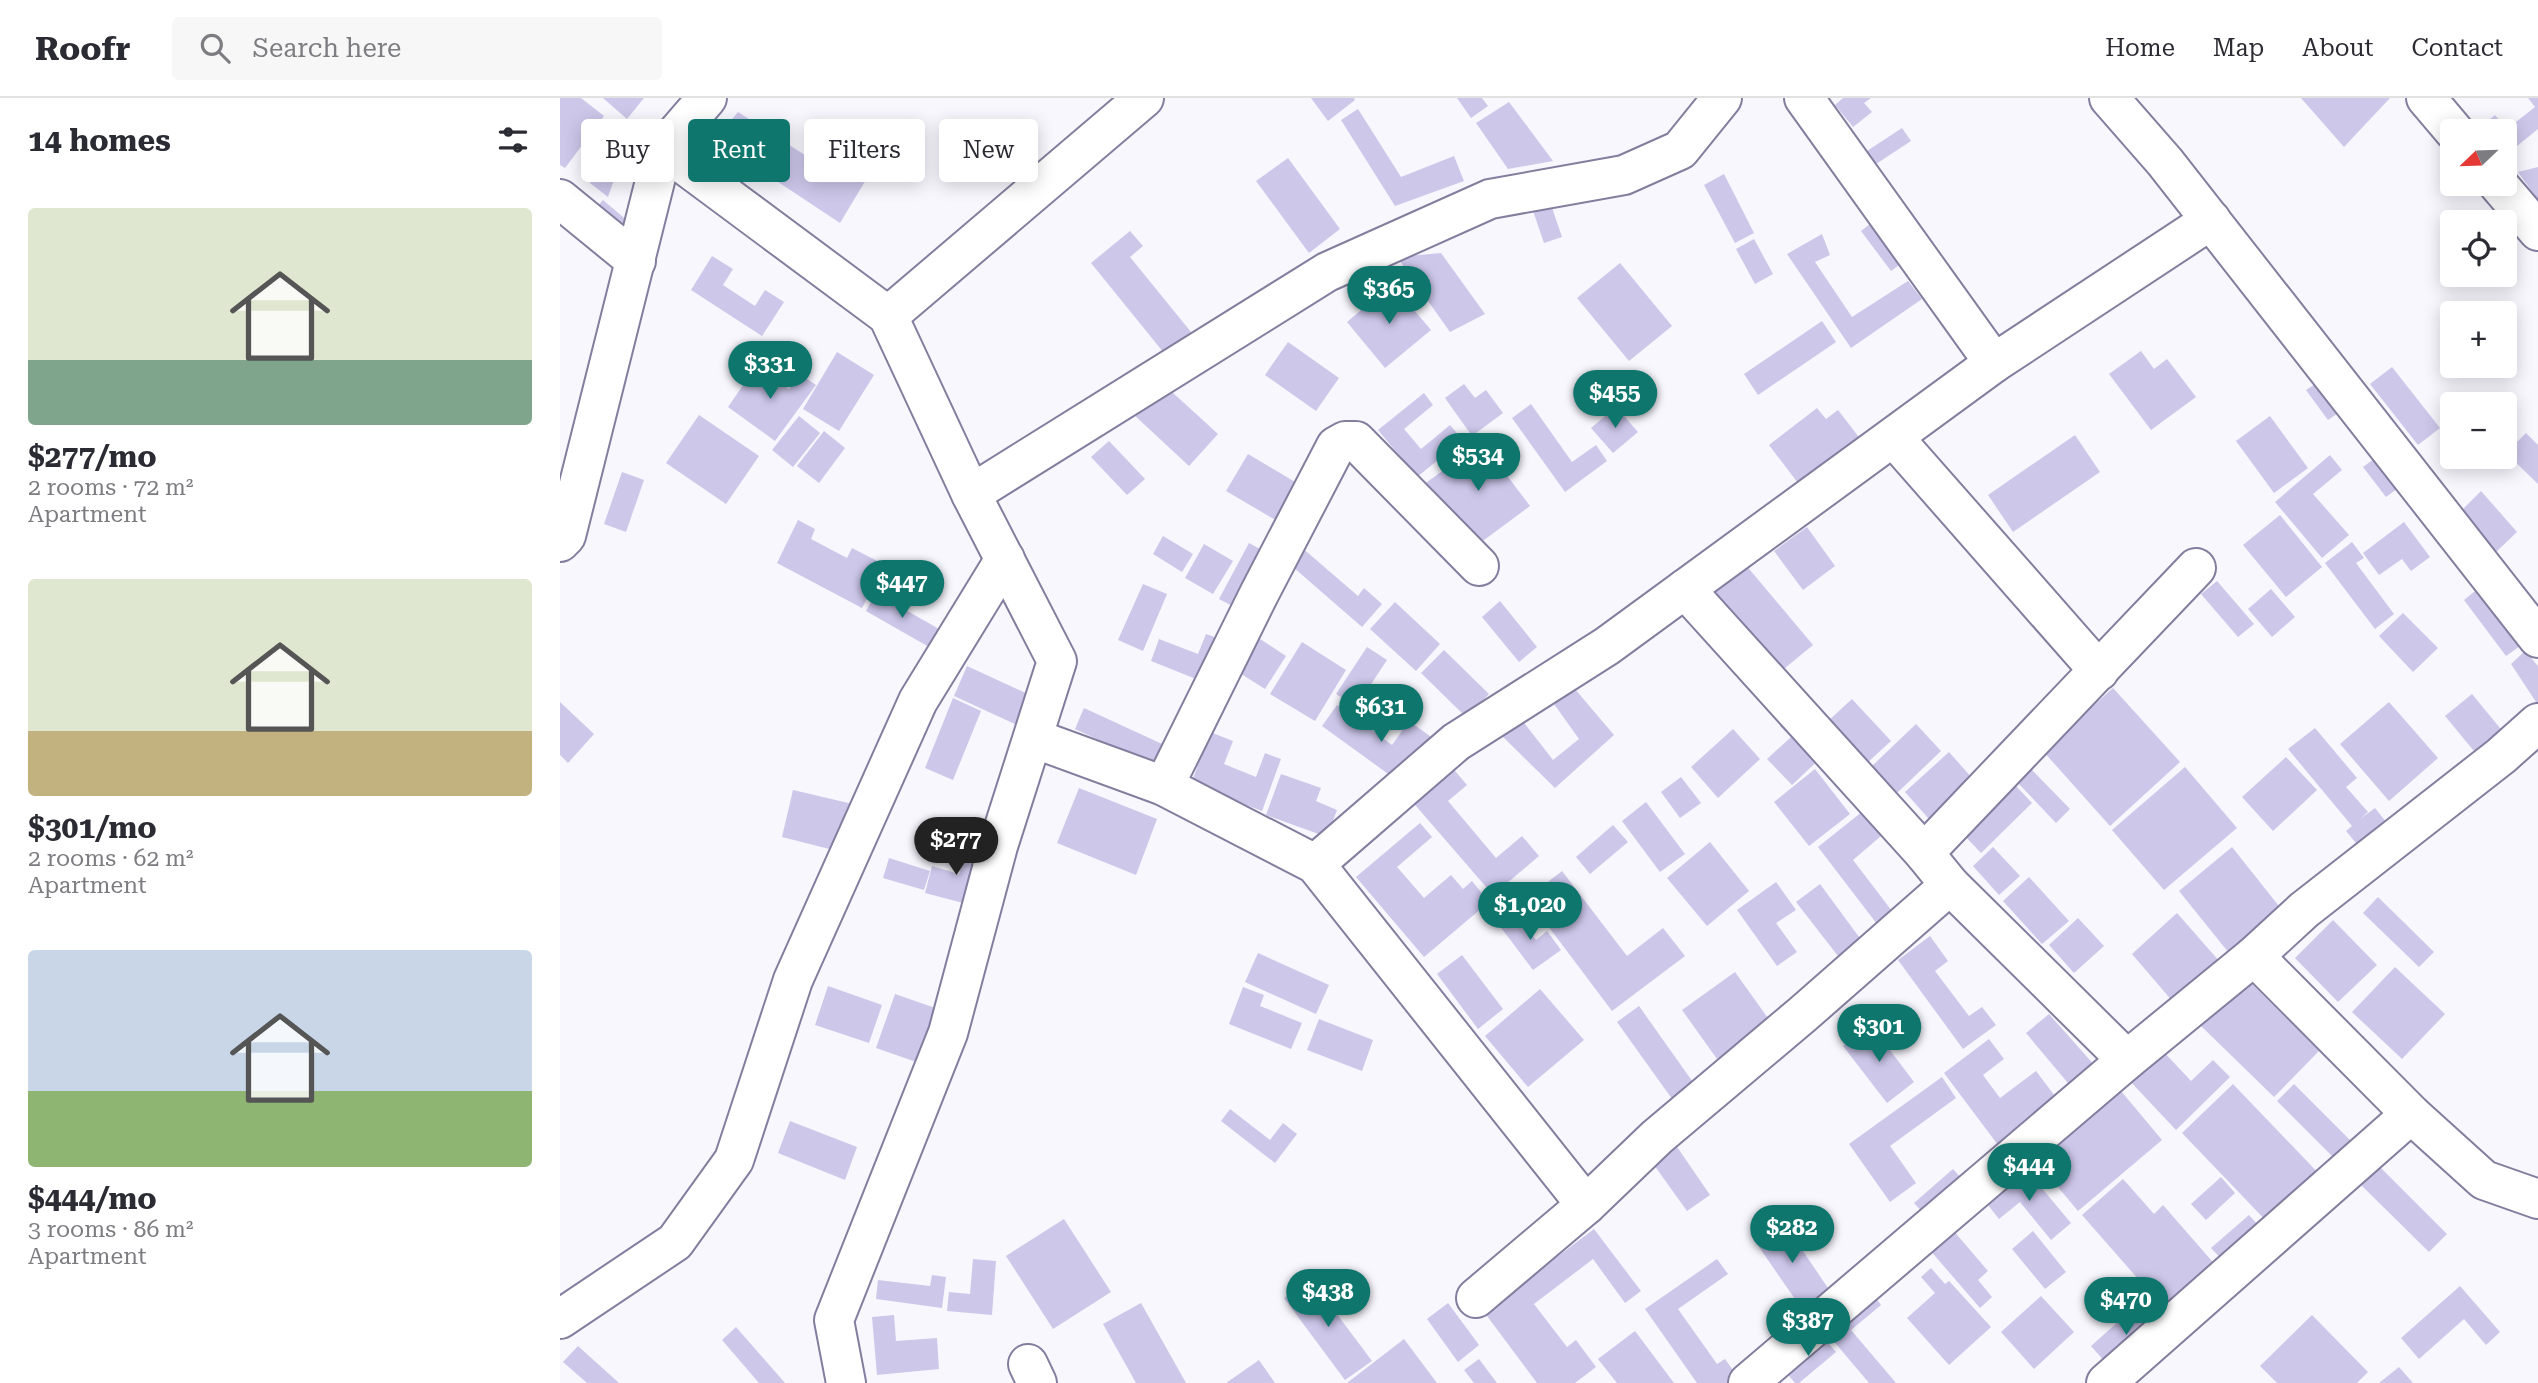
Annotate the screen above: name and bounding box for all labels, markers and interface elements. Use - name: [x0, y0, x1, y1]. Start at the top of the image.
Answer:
- search box: [172, 17, 662, 80]
- text: Roofr: [35, 29, 130, 68]
- icon: search: [196, 29, 234, 67]
- text: Search here: [252, 33, 401, 63]
- text: Home: [2105, 34, 2175, 62]
- text: Map: [2213, 34, 2264, 62]
- text: About: [2302, 34, 2373, 62]
- text: Contact: [2411, 34, 2503, 62]
- chip: Buy: [581, 119, 674, 182]
- chip: Rent: [688, 119, 790, 182]
- chip: Filters: [804, 119, 925, 182]
- chip: New: [939, 119, 1038, 182]
- north arrow: [2440, 119, 2516, 196]
- map controls: [2440, 119, 2517, 469]
- icon: filters: [494, 121, 532, 159]
- text: 14 homes: [28, 123, 171, 158]
- button: locate: [2440, 210, 2517, 287]
- icon: home: [217, 253, 343, 379]
- pin: $365: [1348, 266, 1430, 326]
- text: $365: [1363, 275, 1415, 302]
- button: +: [2440, 301, 2517, 378]
- pin: $331: [729, 342, 811, 401]
- text: $331: [744, 350, 796, 377]
- pin: $455: [1574, 370, 1656, 430]
- text: $455: [1589, 379, 1641, 406]
- button: −: [2440, 392, 2517, 469]
- pin: $534: [1437, 434, 1519, 493]
- text: $277/mo: [28, 439, 157, 474]
- text: $534: [1452, 442, 1504, 469]
- text: 2 rooms · 72 m²: [28, 474, 194, 501]
- text: Apartment: [28, 501, 147, 528]
- pin: $447: [861, 560, 943, 620]
- text: $447: [876, 569, 928, 596]
- icon: home: [217, 624, 343, 750]
- pin: $631: [1340, 684, 1422, 744]
- text: $631: [1355, 693, 1407, 720]
- text: $301/mo: [28, 810, 157, 845]
- pin: $277: [915, 818, 997, 877]
- text: $277: [930, 826, 982, 853]
- text: 2 rooms · 62 m²: [28, 845, 194, 872]
- text: Apartment: [28, 872, 147, 899]
- pin: $1,020: [1473, 882, 1587, 942]
- text: $1,020: [1494, 891, 1566, 918]
- icon: home: [217, 995, 343, 1121]
- pin: $301: [1838, 1004, 1920, 1064]
- text: $301: [1853, 1013, 1905, 1040]
- pin: $444: [1988, 1144, 2070, 1203]
- text: $444: [2003, 1152, 2055, 1179]
- text: $444/mo: [28, 1181, 157, 1216]
- pin: $282: [1751, 1206, 1833, 1265]
- text: $282: [1766, 1214, 1818, 1241]
- text: 3 rooms · 86 m²: [28, 1216, 194, 1243]
- text: Apartment: [28, 1243, 147, 1270]
- pin: $438: [1287, 1270, 1369, 1329]
- text: $438: [1302, 1278, 1354, 1305]
- pin: $470: [2085, 1278, 2167, 1337]
- text: $470: [2100, 1286, 2152, 1313]
- pin: $387: [1767, 1298, 1849, 1358]
- text: $387: [1782, 1307, 1834, 1334]

